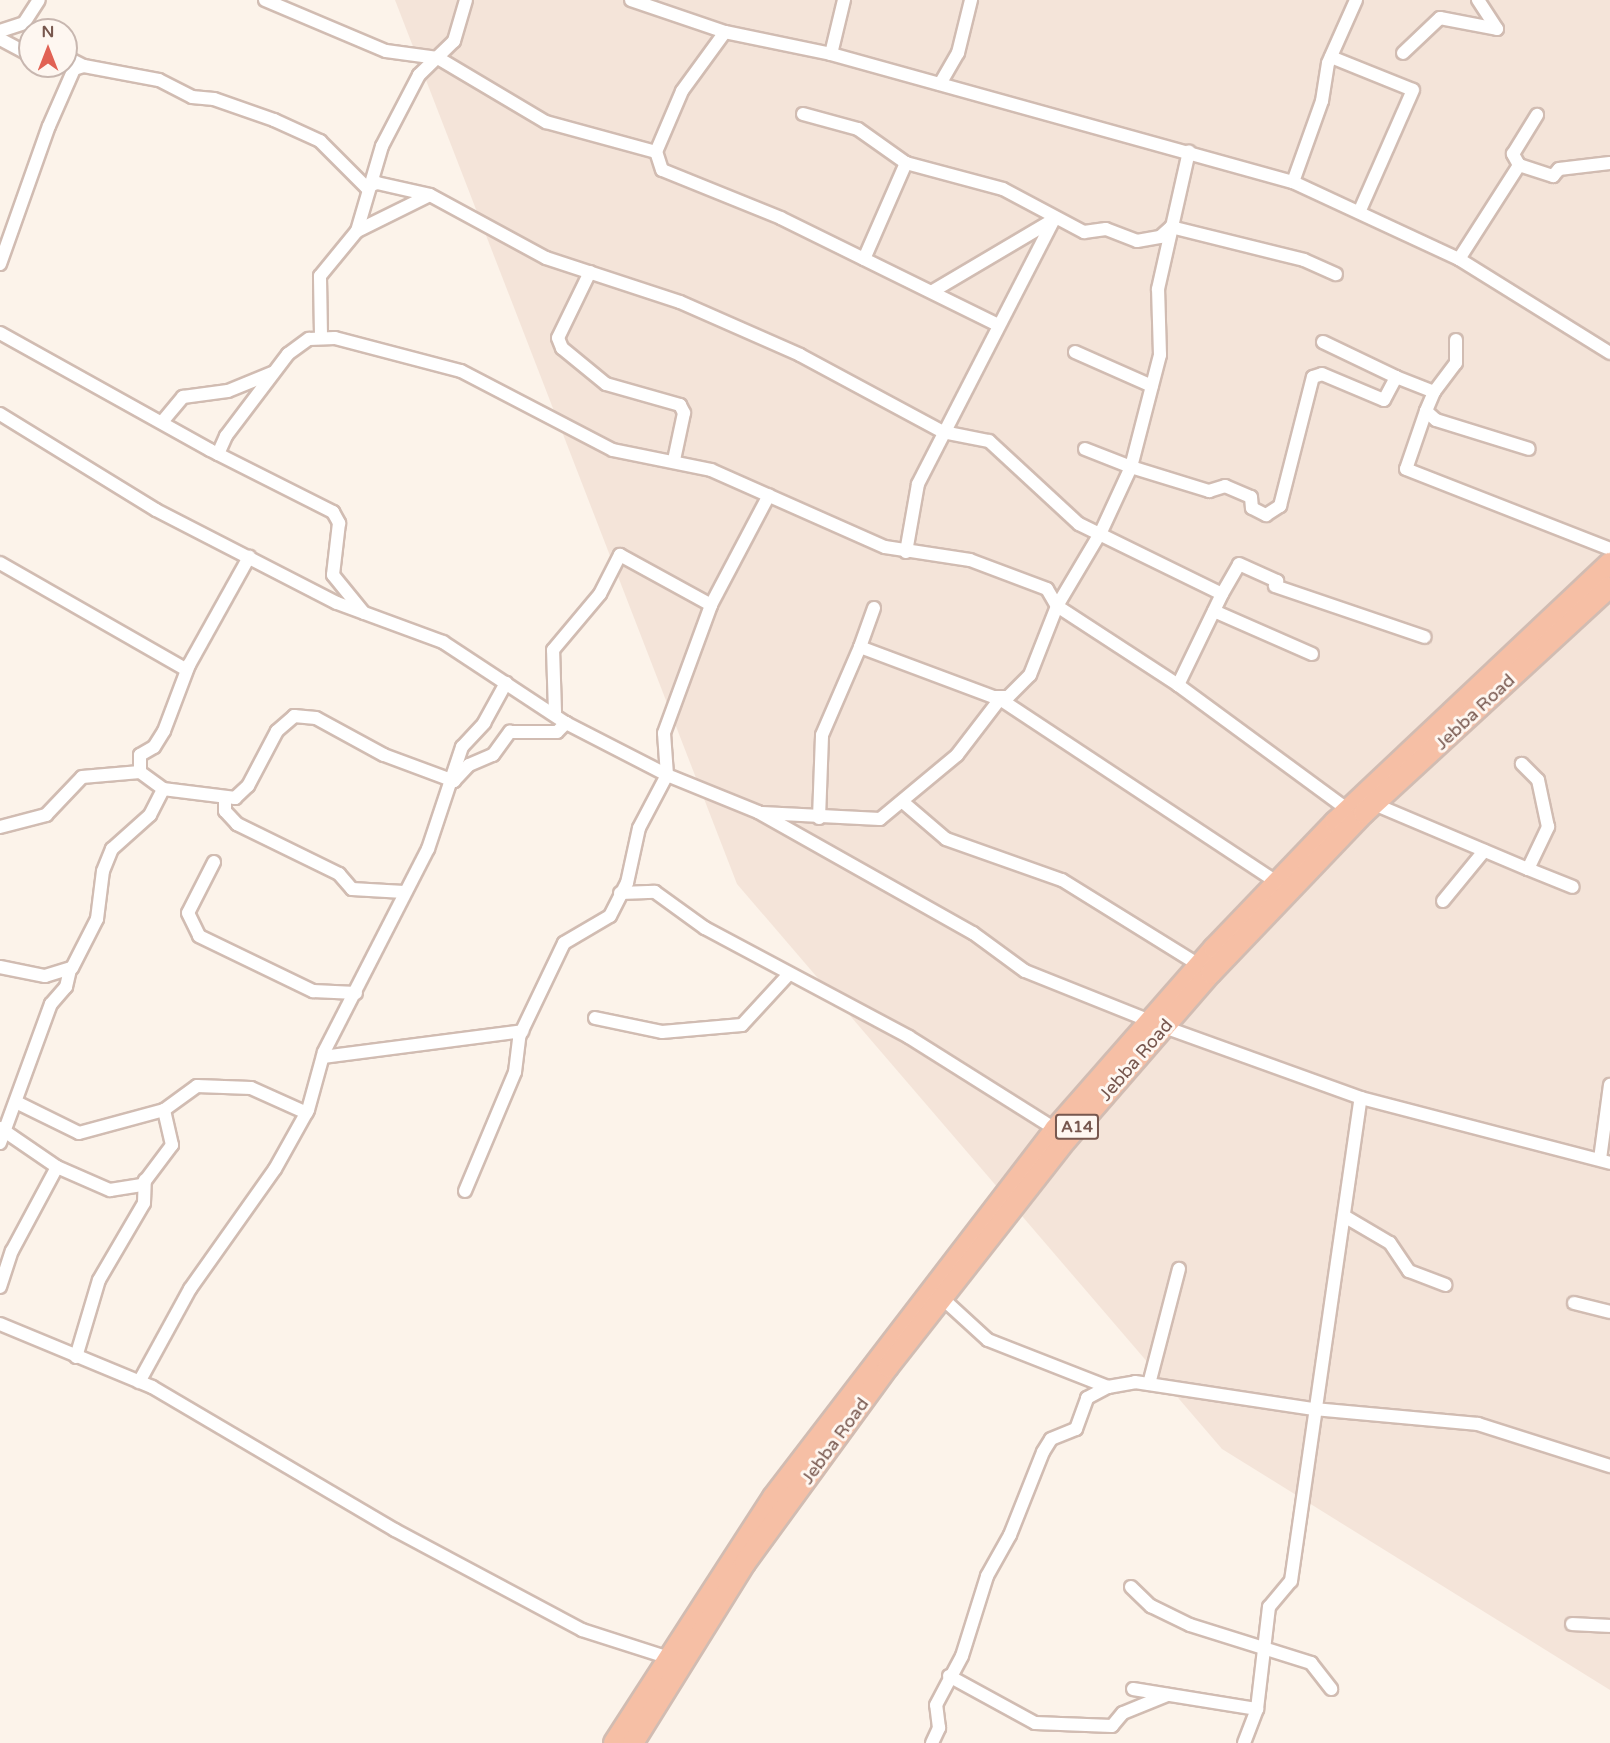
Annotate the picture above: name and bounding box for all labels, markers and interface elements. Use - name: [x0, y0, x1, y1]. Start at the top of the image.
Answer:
- north arrow: [18, 18, 78, 78]
- text: N: [42, 22, 54, 42]
- street label: Jebba Road: [1431, 670, 1519, 754]
- street label: Jebba Road: [1095, 1015, 1177, 1105]
- road number: A14: [1054, 1114, 1100, 1140]
- street label: Jebba Road: [796, 1394, 874, 1488]

